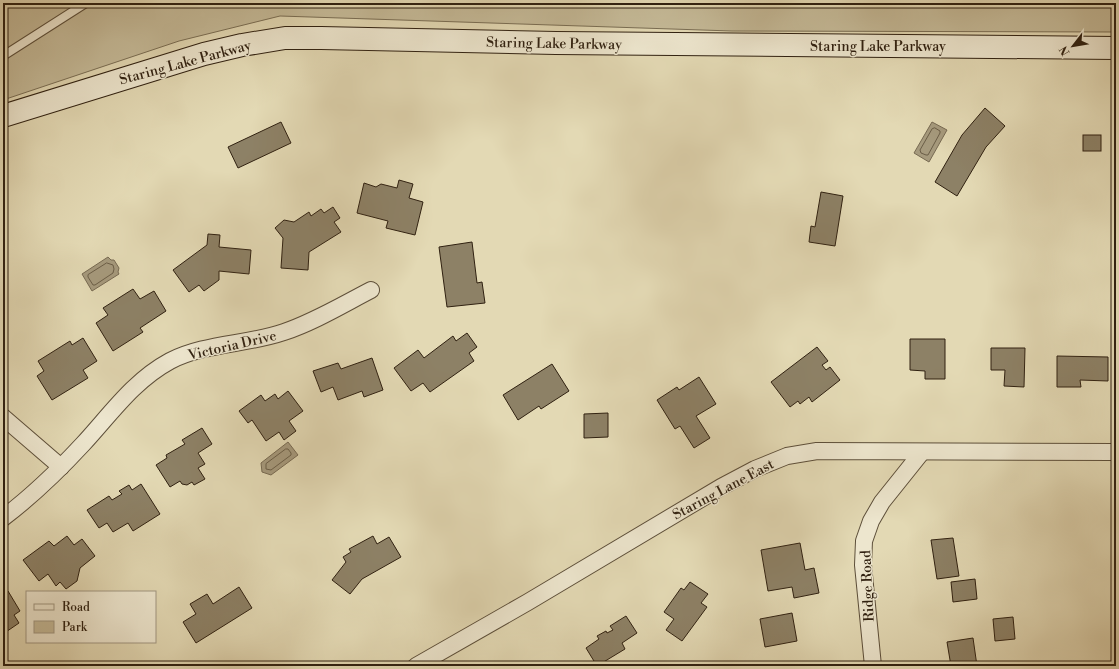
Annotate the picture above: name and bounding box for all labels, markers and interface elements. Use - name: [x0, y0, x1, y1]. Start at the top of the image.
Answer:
- north arrow: [1053, 26, 1093, 66]
- street label: Staring Lake Parkway: [486, 34, 622, 54]
- street label: Staring Lake Parkway: [117, 37, 253, 89]
- street label: Staring Lake Parkway: [810, 38, 946, 56]
- text: N: [1057, 43, 1074, 58]
- street label: Victoria Drive: [185, 327, 278, 365]
- street label: Staring Lane East: [670, 456, 777, 524]
- street label: Ridge Road: [857, 550, 879, 622]
- legend: [26, 591, 156, 643]
- text: Road: [62, 600, 90, 615]
- text: Park: [62, 620, 88, 635]

